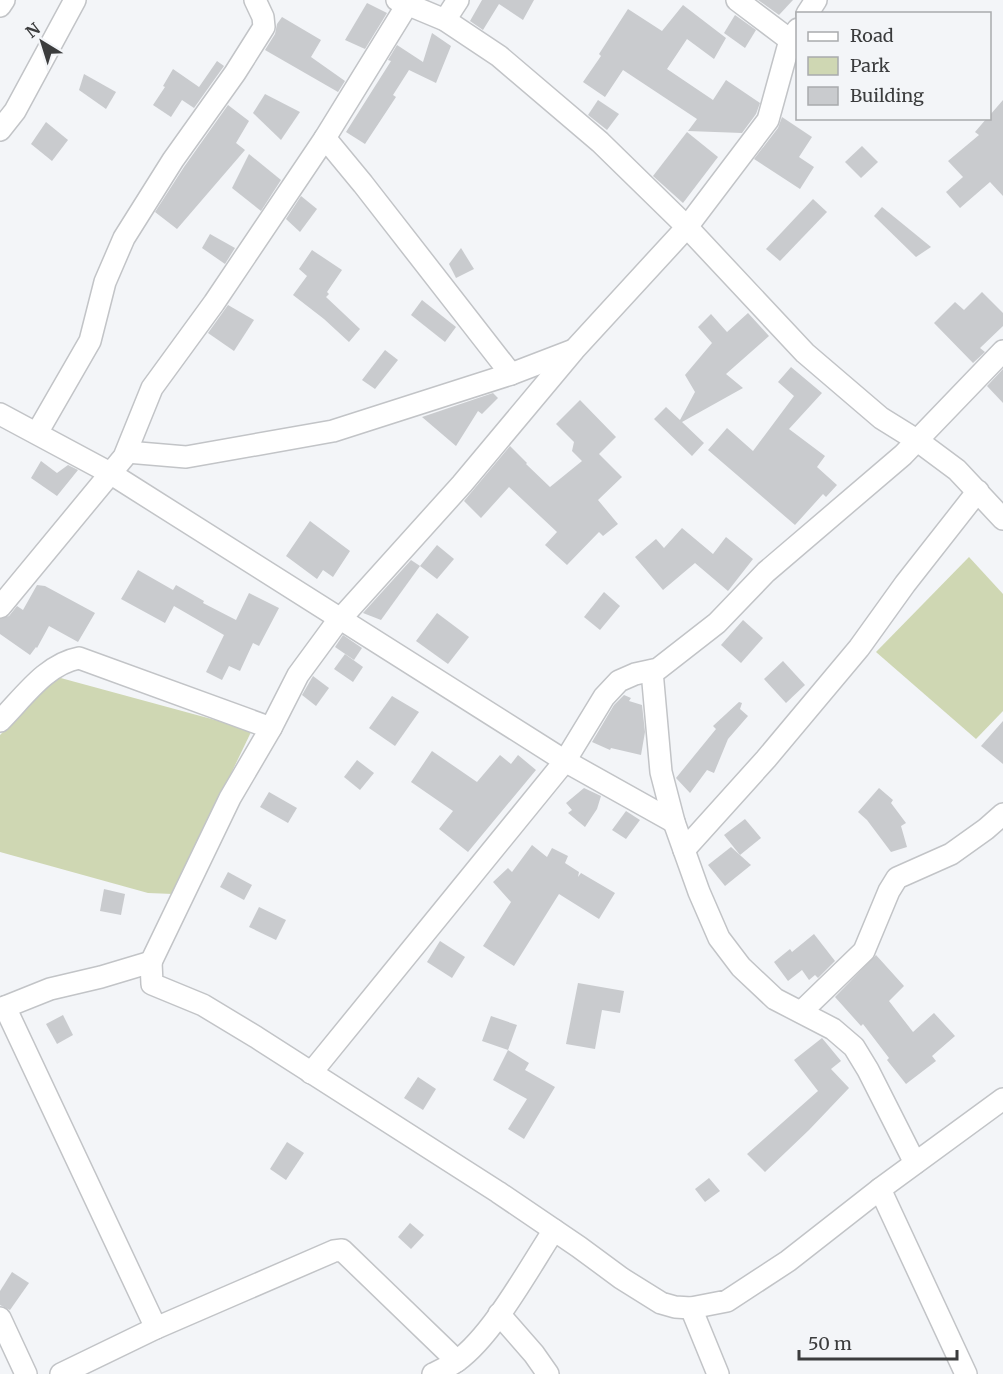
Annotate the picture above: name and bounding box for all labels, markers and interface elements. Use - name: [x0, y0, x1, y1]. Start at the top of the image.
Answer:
- north arrow: [12, 12, 72, 72]
- legend: [796, 12, 991, 120]
- text: N: [22, 18, 44, 42]
- text: Road: [850, 24, 894, 47]
- text: Park: [850, 54, 891, 77]
- text: Building: [850, 84, 924, 107]
- scale bar: [799, 1323, 956, 1361]
- text: 50 m: [808, 1332, 852, 1355]

